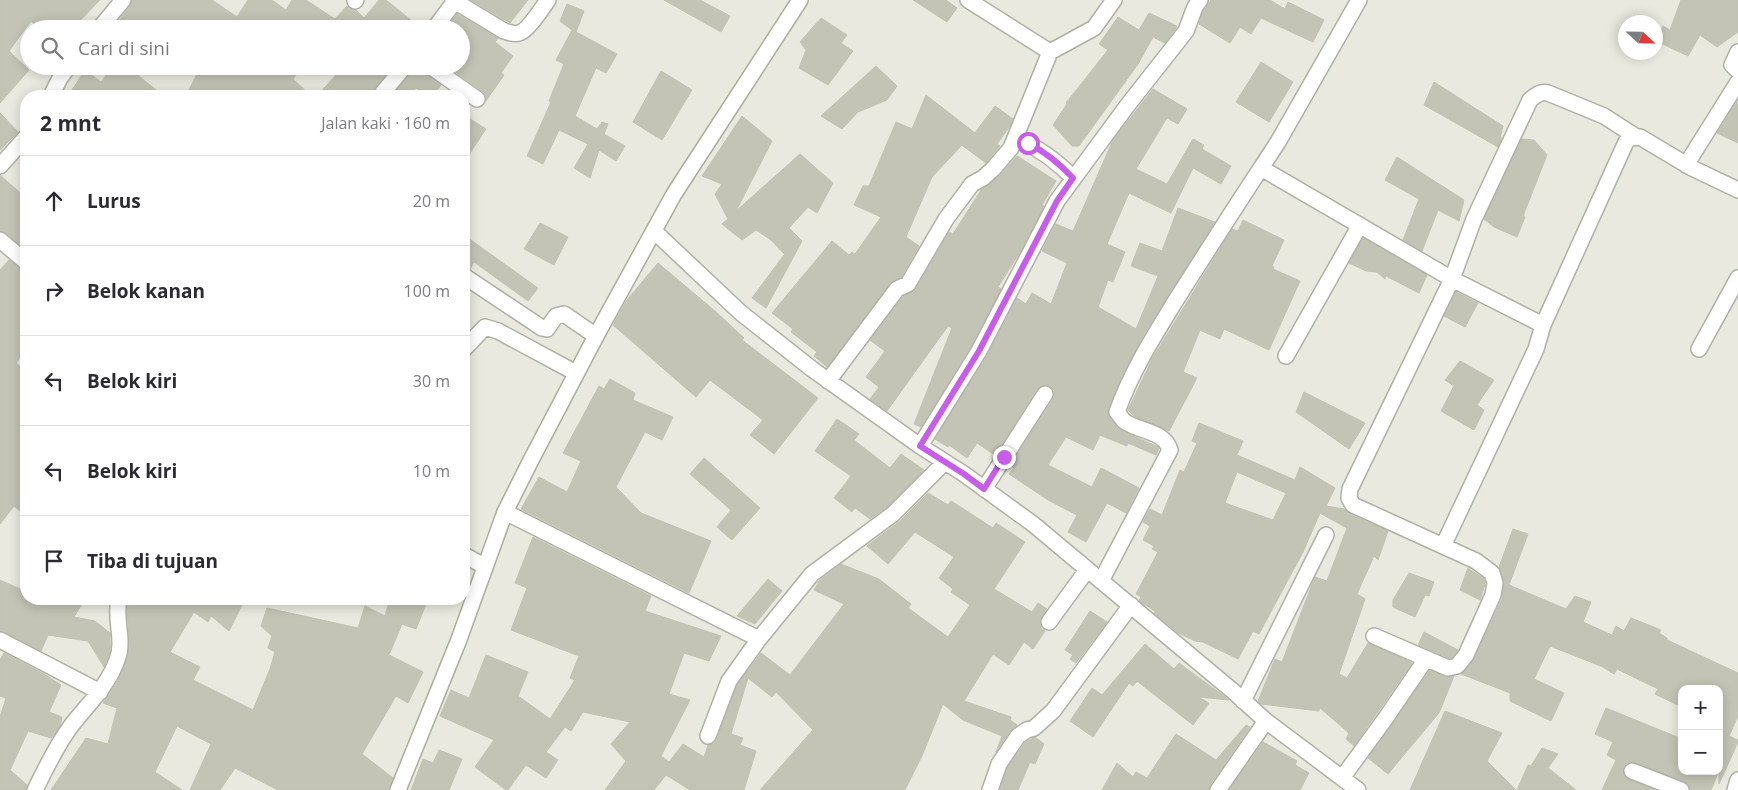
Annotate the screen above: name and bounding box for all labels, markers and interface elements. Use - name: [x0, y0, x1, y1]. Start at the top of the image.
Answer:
- north arrow: [1618, 15, 1663, 60]
- search box: [20, 20, 470, 75]
- icon: search: [38, 34, 66, 62]
- text: Cari di sini: [78, 35, 170, 61]
- text: 2 mnt: [40, 109, 101, 137]
- text: Jalan kaki · 160 m: [321, 112, 450, 134]
- route start: [1017, 132, 1040, 155]
- icon: ahead: [40, 187, 68, 215]
- text: Lurus: [87, 188, 141, 214]
- text: 20 m: [413, 190, 450, 212]
- icon: right: [40, 277, 68, 305]
- text: Belok kanan: [87, 278, 205, 304]
- text: 100 m: [404, 280, 450, 302]
- icon: left: [40, 367, 68, 395]
- text: Belok kiri: [87, 368, 177, 394]
- text: 30 m: [413, 370, 450, 392]
- route end: [993, 446, 1016, 469]
- icon: left: [40, 457, 68, 485]
- text: Belok kiri: [87, 458, 177, 484]
- text: 10 m: [413, 460, 450, 482]
- icon: arrive: [40, 547, 68, 575]
- text: Tiba di tujuan: [87, 548, 218, 574]
- map controls: [1678, 685, 1723, 775]
- button: +: [1678, 685, 1723, 730]
- button: −: [1678, 730, 1723, 775]

